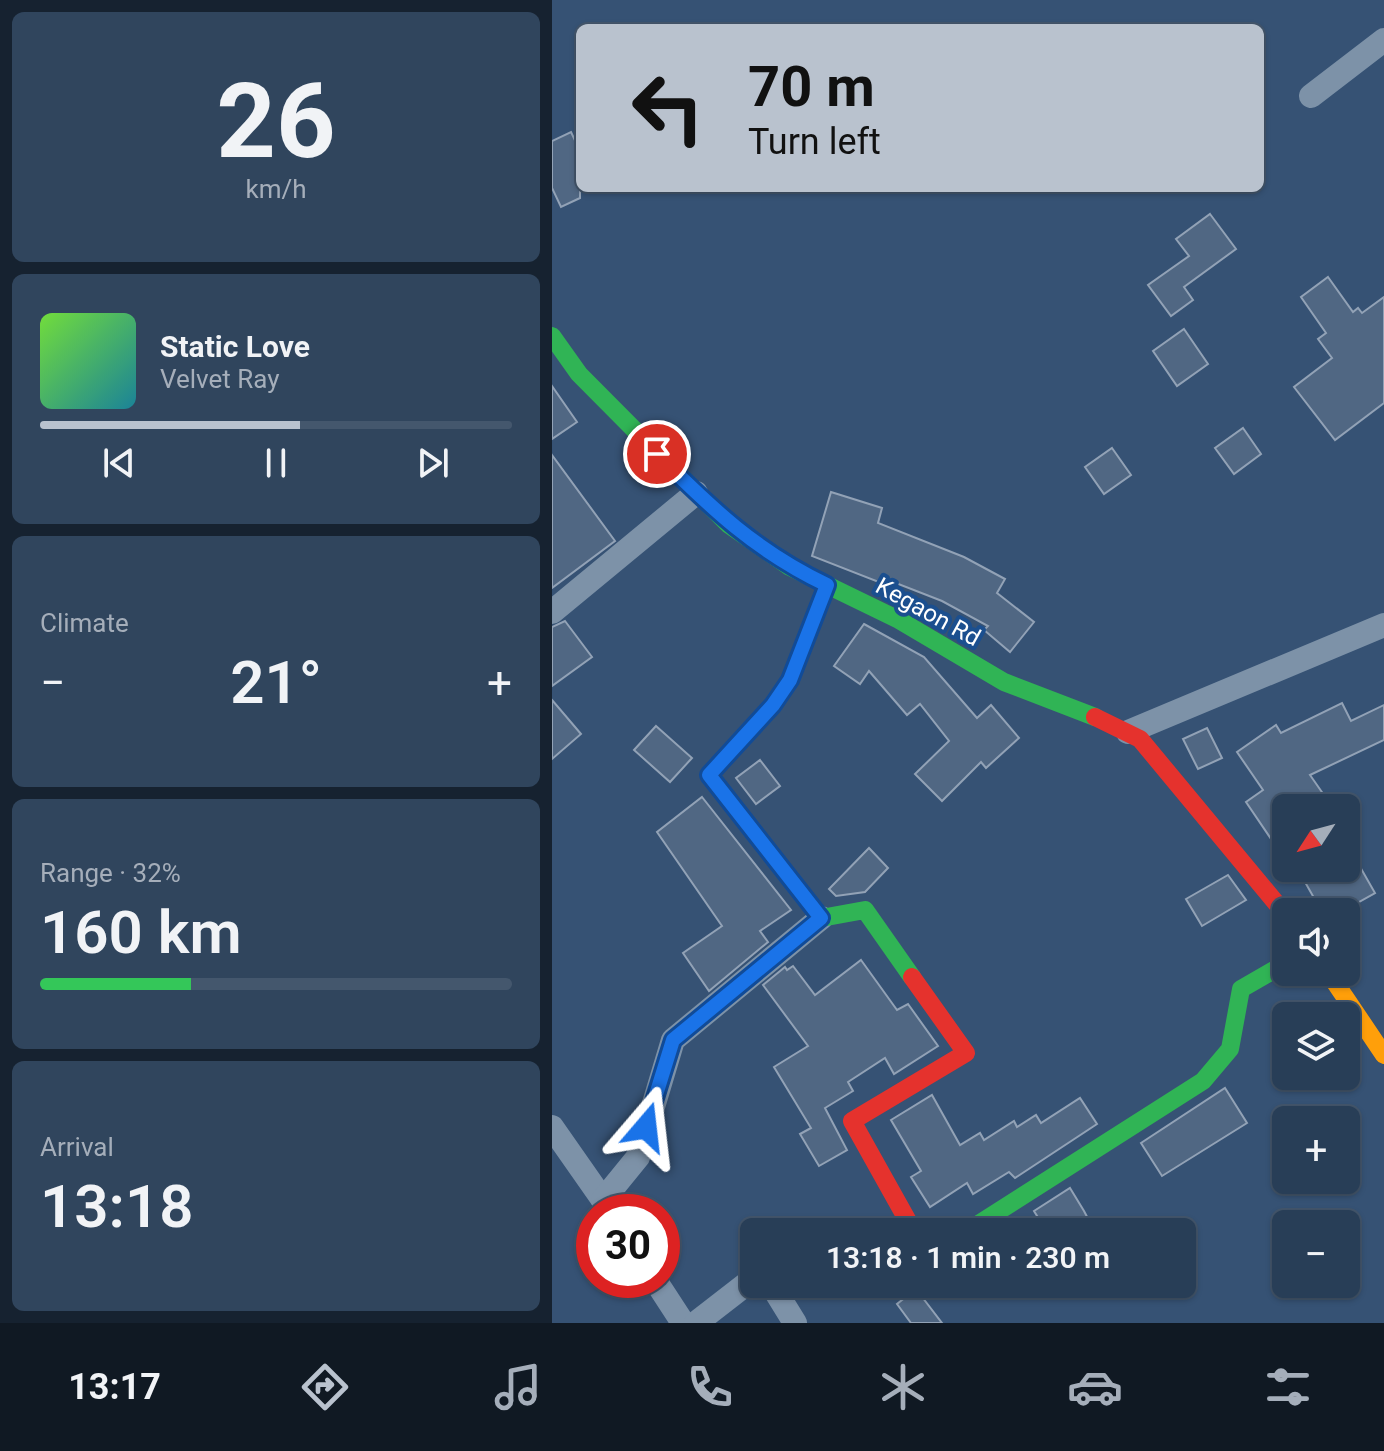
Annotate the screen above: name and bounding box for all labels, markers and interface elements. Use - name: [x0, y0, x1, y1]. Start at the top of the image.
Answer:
- text: 70 m: [748, 54, 875, 120]
- icon: left: [616, 56, 720, 160]
- text: 26: [216, 61, 336, 182]
- text: Turn left: [748, 121, 881, 163]
- text: km/h: [245, 174, 307, 204]
- text: Static Love: [160, 329, 310, 364]
- text: Velvet Ray: [160, 364, 280, 394]
- pin: [623, 420, 691, 488]
- icon: arrive: [635, 432, 679, 476]
- icon: previous: [97, 441, 141, 485]
- icon: pause: [254, 441, 298, 485]
- icon: next: [411, 441, 455, 485]
- street label: Kegaon Rd: [871, 572, 985, 652]
- text: Climate: [40, 608, 129, 638]
- text: 21°: [230, 647, 322, 718]
- text: −: [40, 657, 65, 709]
- text: +: [487, 657, 512, 709]
- north arrow: [1272, 794, 1360, 882]
- map controls: [1272, 794, 1360, 1298]
- text: Range · 32%: [40, 858, 181, 888]
- text: 160 km: [40, 897, 242, 968]
- button: sound: [1272, 898, 1360, 986]
- button: layers: [1272, 1002, 1360, 1090]
- position arrow: [604, 1085, 688, 1169]
- button: +: [1272, 1106, 1360, 1194]
- text: Arrival: [40, 1132, 114, 1162]
- text: 13:18: [40, 1171, 193, 1242]
- speed limit sign: 30: [576, 1194, 680, 1298]
- button: −: [1272, 1210, 1360, 1298]
- text: 13:18 · 1 min · 230 m: [826, 1240, 1110, 1275]
- icon: directions: [297, 1359, 353, 1415]
- icon: music: [490, 1359, 546, 1415]
- icon: phone: [682, 1359, 738, 1415]
- icon: climate: [875, 1359, 931, 1415]
- icon: car: [1067, 1359, 1123, 1415]
- icon: filters: [1260, 1359, 1316, 1415]
- text: 13:17: [68, 1366, 161, 1408]

